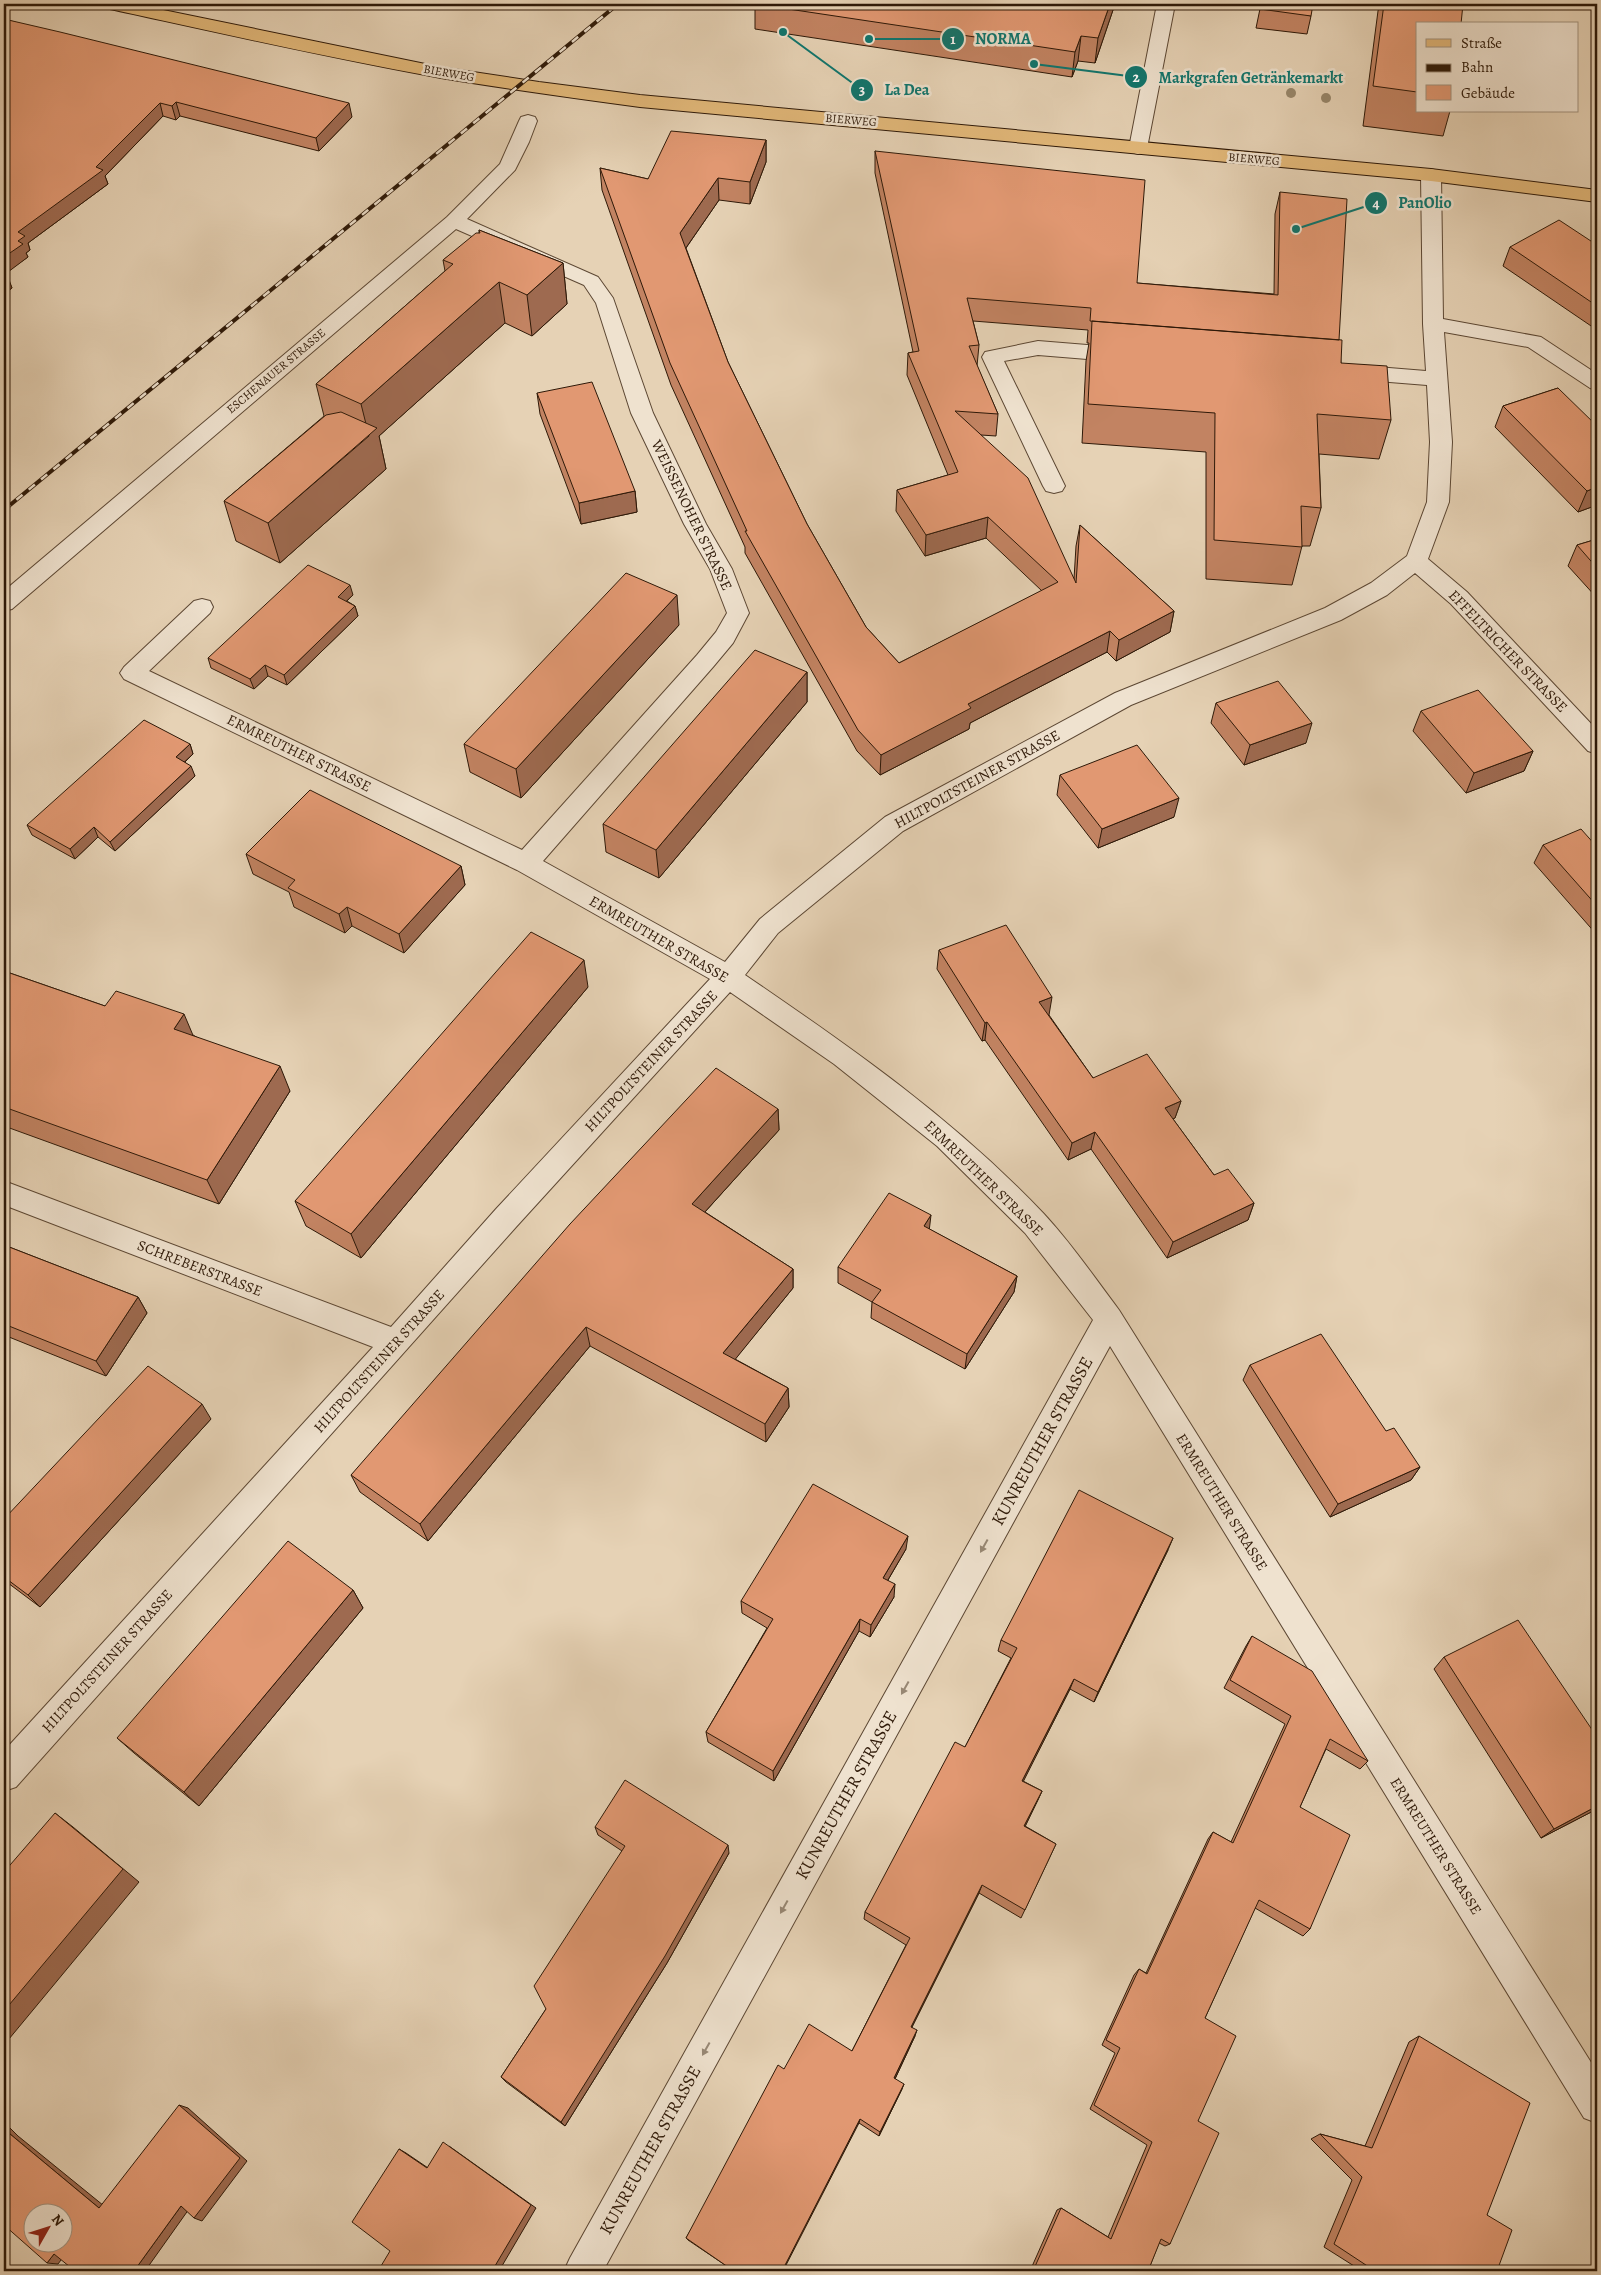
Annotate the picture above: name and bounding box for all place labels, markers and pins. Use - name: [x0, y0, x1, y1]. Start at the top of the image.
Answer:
- callout: NORMA: [940, 23, 1041, 54]
- callout: Markgrafen Getränkemarkt: [1124, 62, 1354, 93]
- callout: La Dea: [849, 74, 939, 105]
- callout: PanOlio: [1363, 187, 1462, 218]

